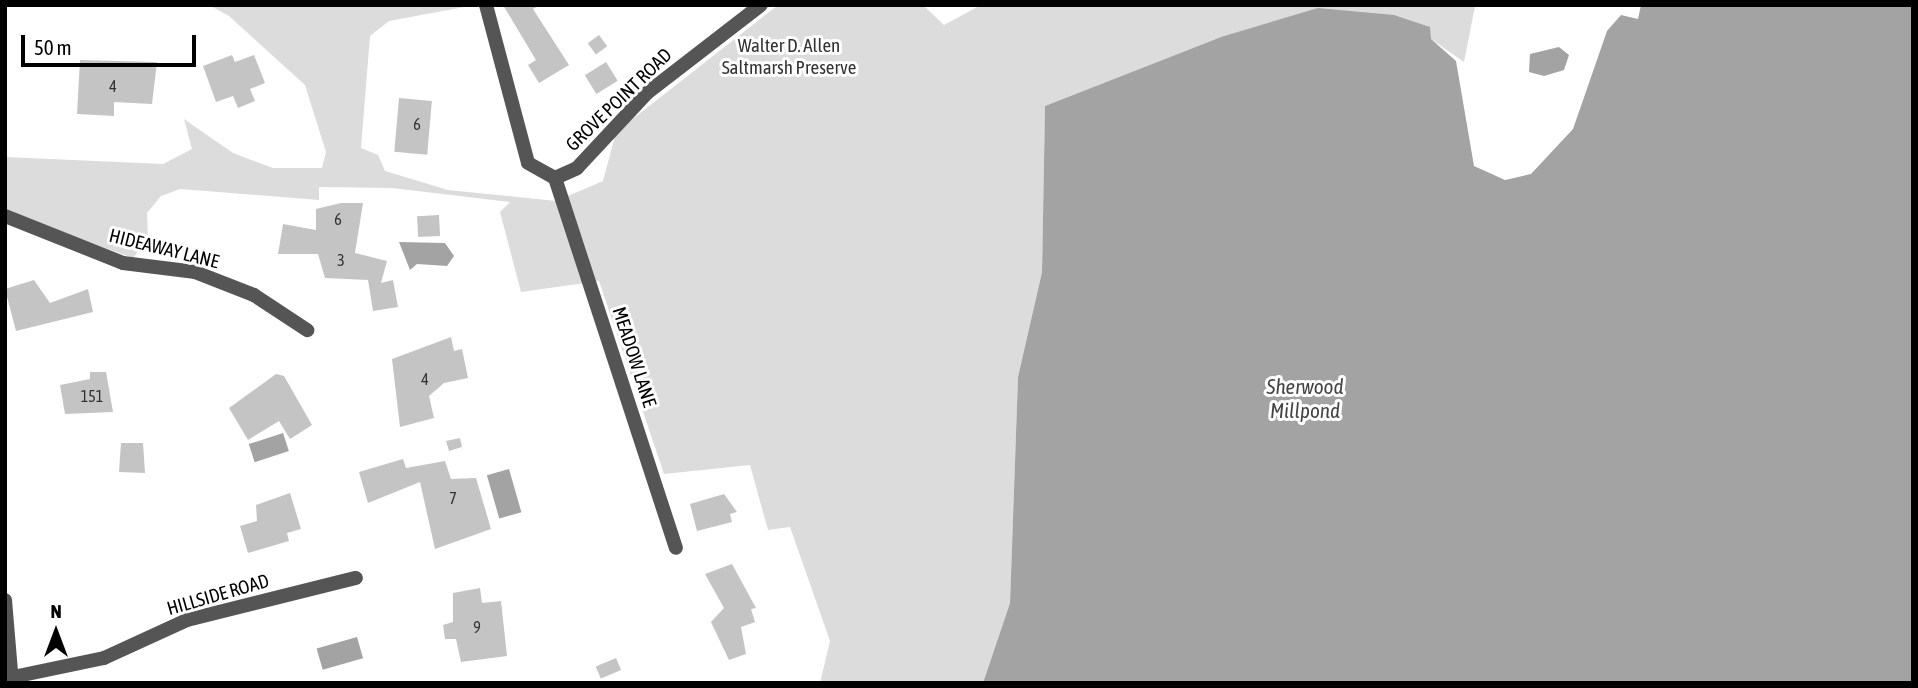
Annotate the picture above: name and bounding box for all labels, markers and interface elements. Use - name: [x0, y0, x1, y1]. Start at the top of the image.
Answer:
- scale bar: [24, 21, 200, 65]
- text: 50 m: [34, 35, 72, 59]
- park label: Walter D. Allen Saltmarsh Preserve: [722, 35, 856, 79]
- street label: GROVE POINT ROAD: [561, 44, 677, 156]
- house number: 4: [109, 76, 117, 96]
- house number: 6: [413, 114, 421, 134]
- house number: 6: [334, 209, 342, 229]
- street label: HIDEAWAY LANE: [107, 224, 221, 274]
- house number: 3: [337, 250, 345, 270]
- street label: MEADOW LANE: [607, 304, 661, 410]
- house number: 4: [421, 369, 429, 389]
- water label: Sherwood Millpond: [1267, 373, 1343, 423]
- house number: 151: [81, 386, 103, 406]
- house number: 7: [449, 488, 457, 508]
- street label: HILLSIDE ROAD: [164, 570, 272, 620]
- north arrow: [21, 597, 91, 667]
- text: N: [50, 600, 62, 622]
- house number: 9: [473, 617, 481, 637]

